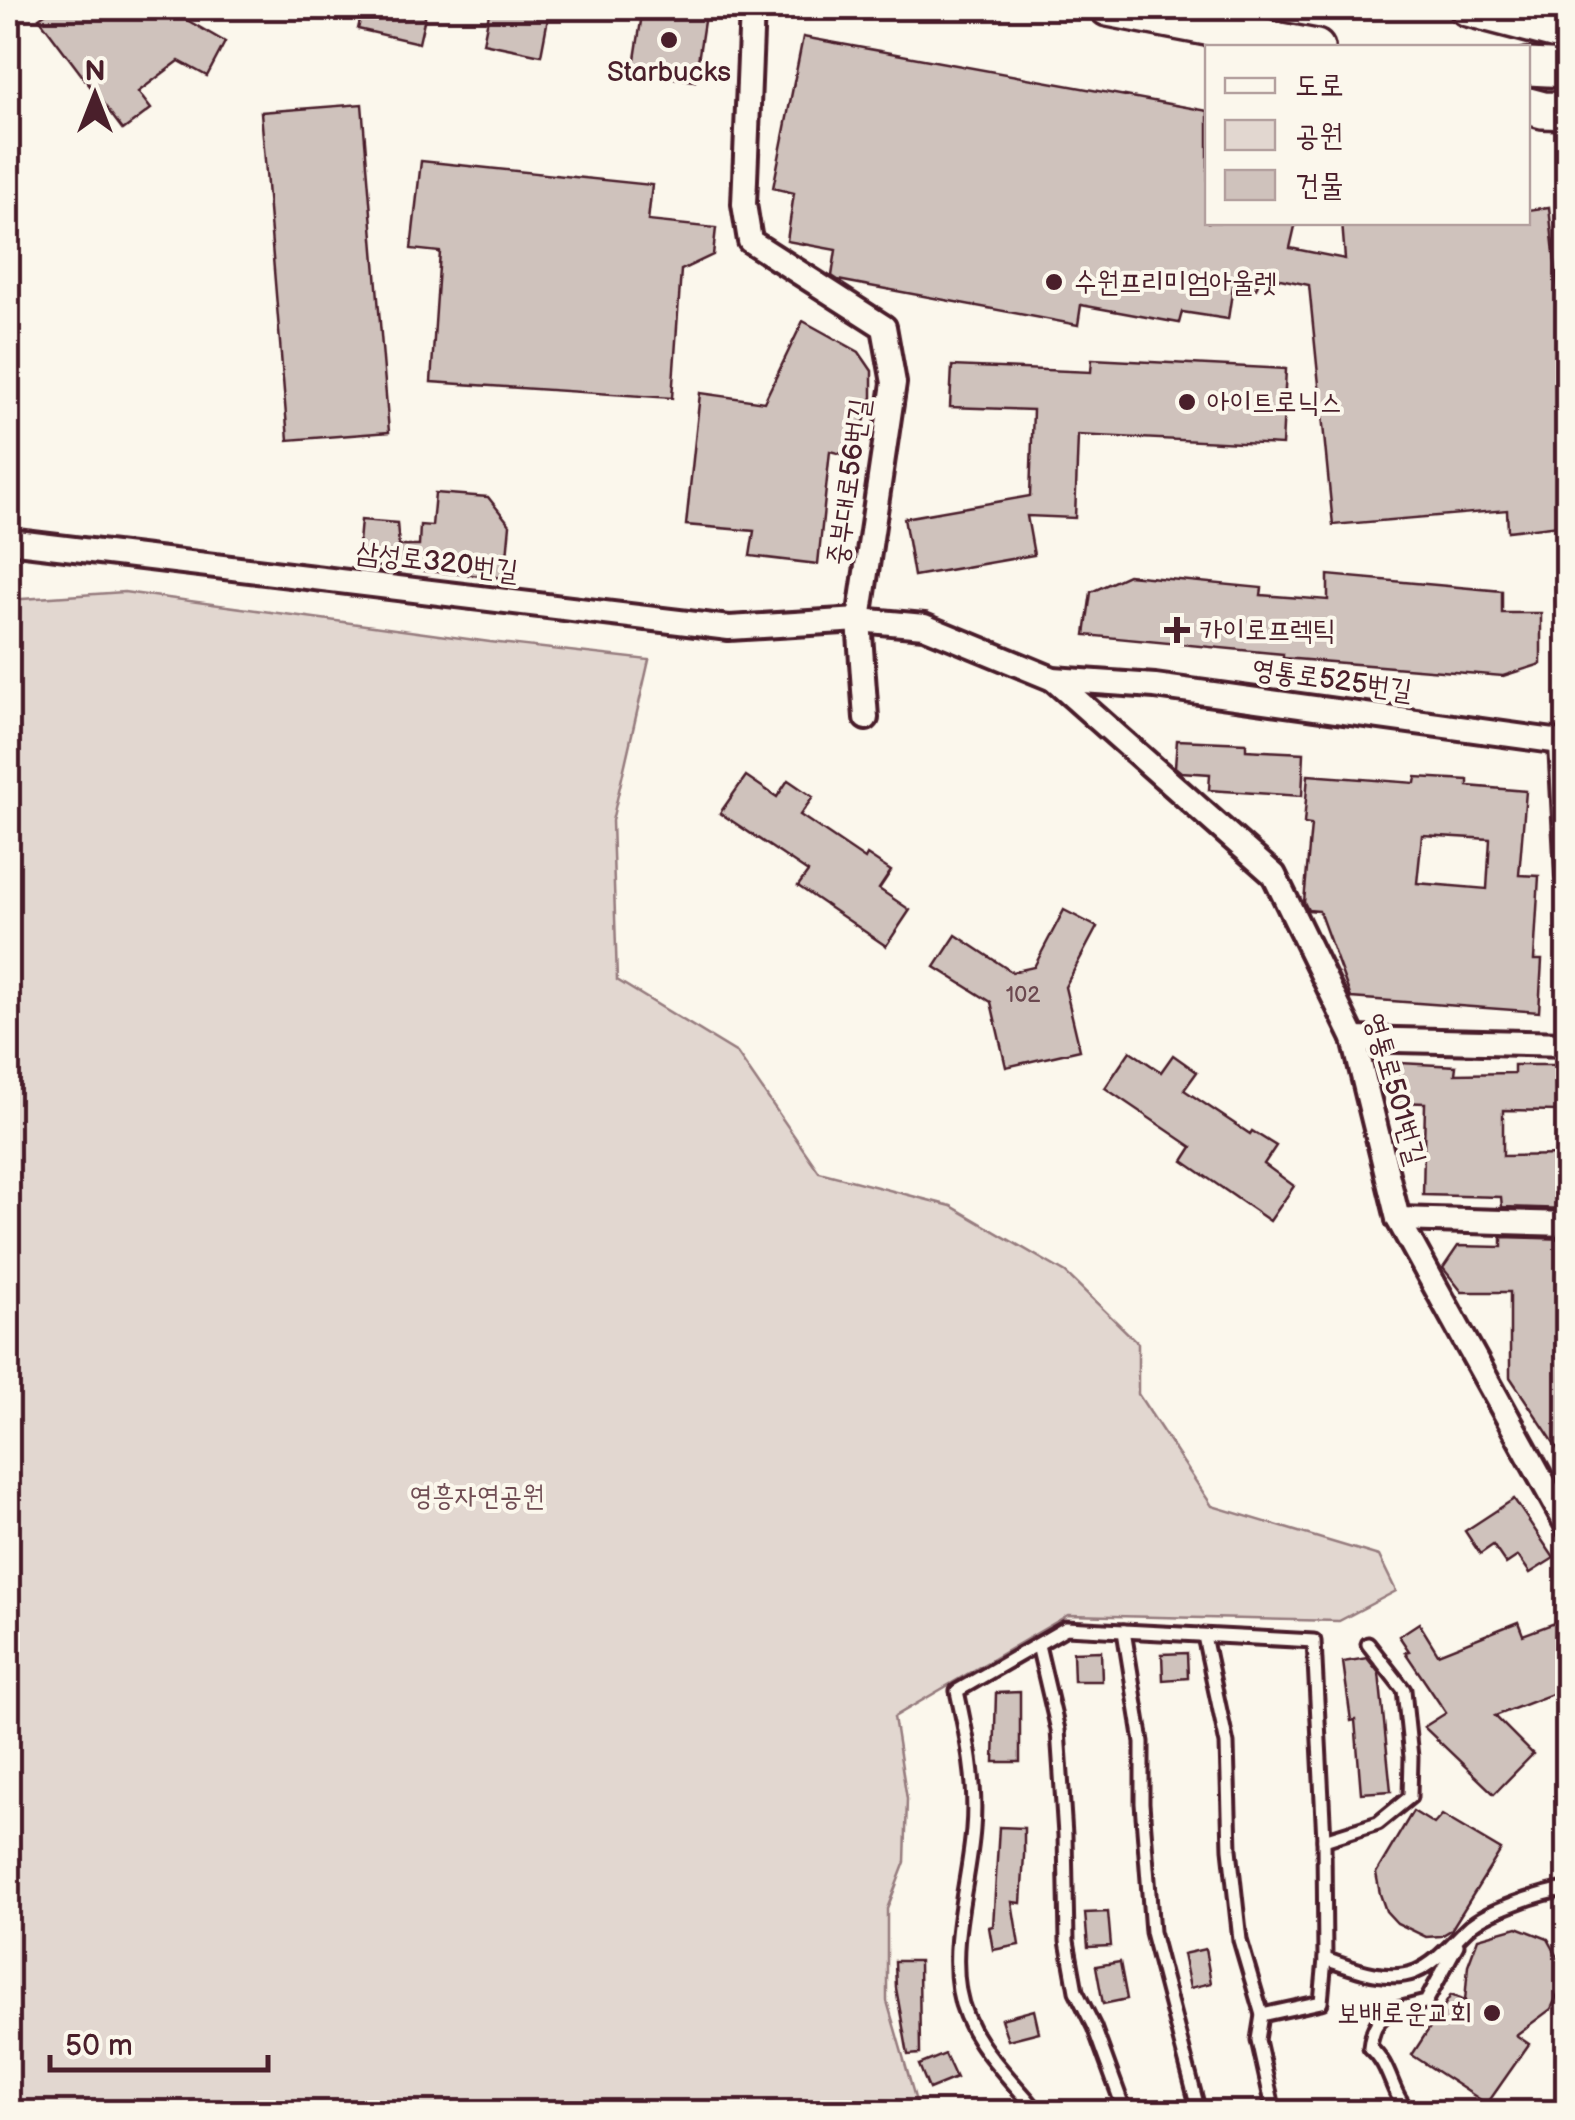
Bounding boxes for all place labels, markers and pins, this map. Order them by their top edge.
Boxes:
marker: Starbucks [658,29,680,51]
place label: Starbucks [607,56,731,89]
place label: 수원프리미엄아울렛 [1074,266,1277,299]
marker: 수원프리미엄아울렛 [1043,271,1065,293]
place label: 아이트로닉스 [1207,386,1342,419]
marker: 아이트로닉스 [1176,391,1198,413]
place label: 카이로프렉틱 [1200,614,1335,647]
marker: 카이로프렉틱 [1164,617,1190,643]
place label: 보배로운교회 [1337,1997,1472,2030]
marker: 보배로운교회 [1481,2002,1503,2024]

